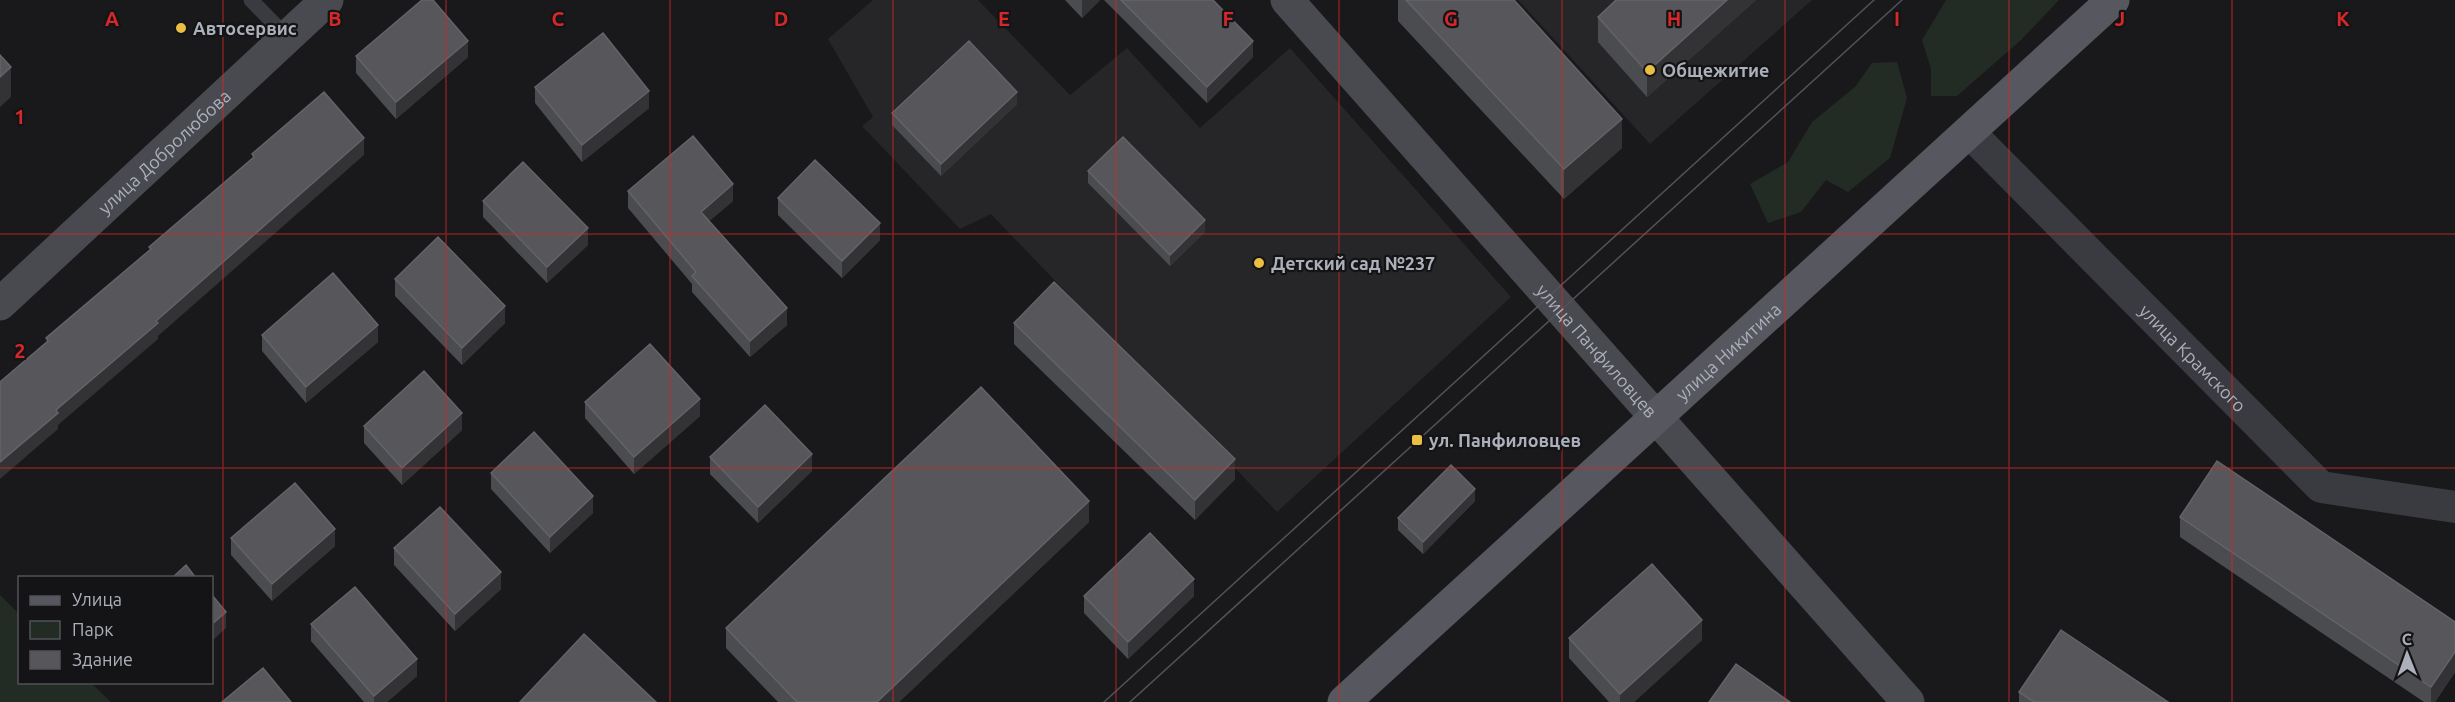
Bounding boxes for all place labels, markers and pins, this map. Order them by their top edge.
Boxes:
place label: Автосервис [193,18,297,38]
marker: Автосервис [174,21,188,35]
place label: Общежитие [1662,60,1769,80]
marker: Общежитие [1643,63,1657,77]
place label: Детский сад №237 [1271,253,1435,273]
marker: Детский сад №237 [1252,256,1266,270]
place label: ул. Панфиловцев [1429,430,1581,450]
marker: ул. Панфиловцев [1410,433,1424,447]

